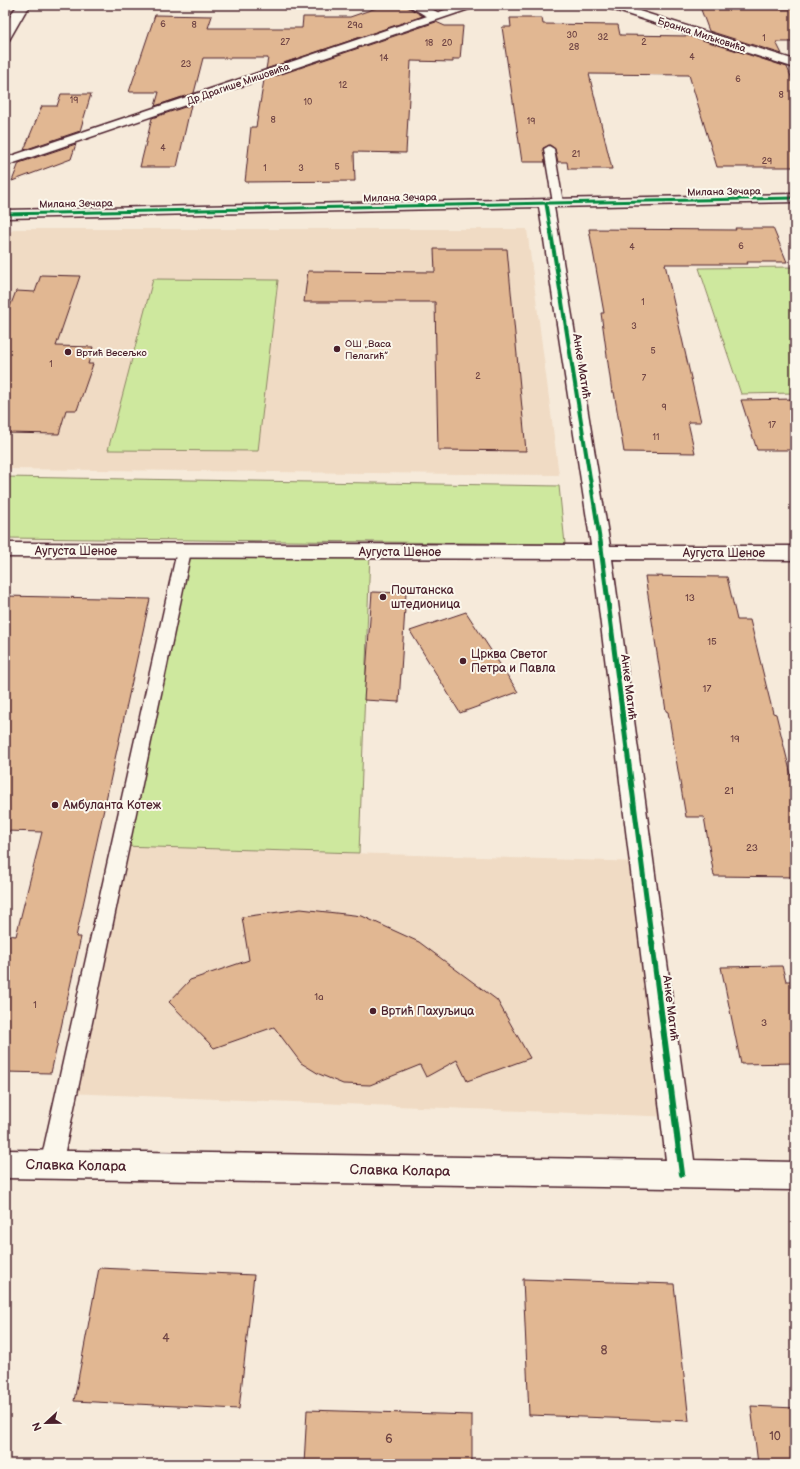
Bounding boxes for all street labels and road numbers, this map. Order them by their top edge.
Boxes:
street label: Бранка Миљковића [656,15,747,55]
street label: Др Драгише Мишовића [185,61,291,107]
street label: Милана Зечара [687,185,761,199]
street label: Милана Зечара [363,191,437,205]
street label: Милана Зечара [39,197,113,211]
street label: Анке Матић [569,331,594,400]
street label: Аугуста Шеное [34,544,118,559]
street label: Аугуста Шеное [358,545,442,560]
street label: Аугуста Шеное [682,546,766,561]
street label: Анке Матић [617,653,640,721]
street label: Анке Матић [659,974,682,1042]
street label: Славка Колара [25,1156,127,1175]
street label: Славка Колара [349,1161,451,1180]

